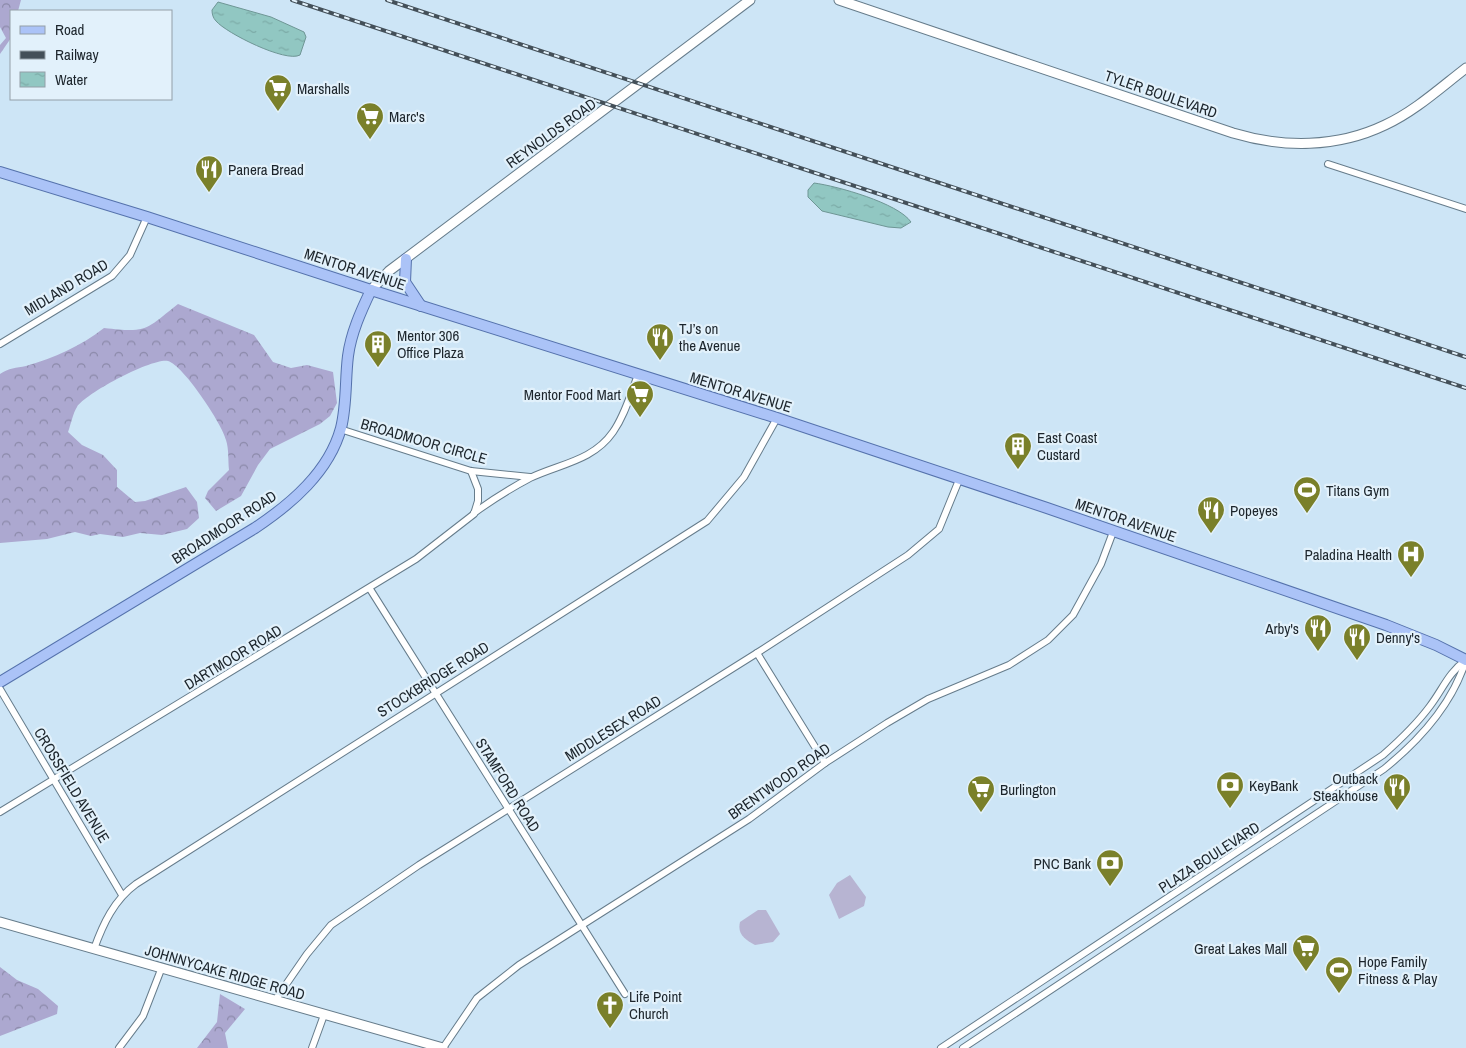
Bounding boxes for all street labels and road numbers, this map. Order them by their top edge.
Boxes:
street label: TYLER BOULEVARD [1102,65,1220,123]
street label: REYNOLDS ROAD [502,93,600,173]
street label: MENTOR AVENUE [302,243,408,295]
street label: MIDLAND ROAD [20,254,112,320]
street label: MENTOR AVENUE [687,367,795,417]
street label: BROADMOOR CIRCLE [358,413,490,469]
street label: BROADMOOR ROAD [168,485,281,569]
street label: MENTOR AVENUE [1073,493,1179,547]
street label: DARTMOOR ROAD [180,619,286,694]
street label: STOCKBRIDGE ROAD [373,636,493,722]
street label: MIDDLESEX ROAD [561,690,665,766]
street label: CROSSFIELD AVENUE [29,723,115,847]
street label: STAMFORD ROAD [471,734,545,836]
street label: BRENTWOOD ROAD [724,738,834,824]
street label: PLAZA BOULEVARD [1154,816,1264,898]
street label: JOHNNYCAKE RIDGE ROAD [143,939,307,1005]

